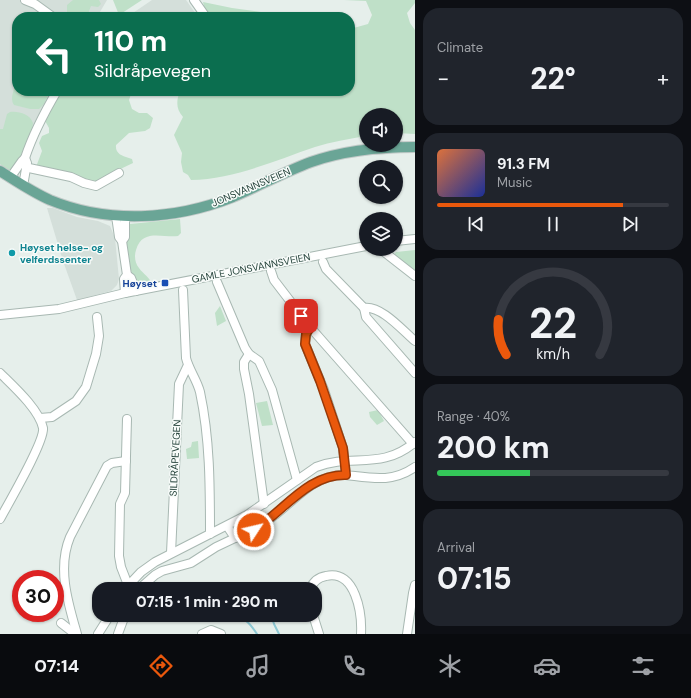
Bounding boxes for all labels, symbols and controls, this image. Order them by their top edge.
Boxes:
text: 110 m [94,23,167,60]
icon: left [28,28,80,80]
text: Climate [437,39,483,56]
text: Sildråpevegen [94,59,211,83]
text: 22° [530,59,576,98]
text: − [437,64,449,93]
text: + [657,64,669,93]
map controls [359,108,403,256]
button: sound [359,108,403,152]
text: 91.3 FM [497,154,550,174]
button: search [359,160,403,204]
street label: JONSVANNSVEIEN [210,165,292,209]
text: Music [497,174,532,191]
button: layers [359,212,403,256]
icon: previous [465,213,487,235]
icon: pause [542,213,564,235]
icon: next [619,213,641,235]
place label: Høyset helse- og velferdssenter [20,241,103,266]
marker: Høyset helse- og velferdssenter [7,248,17,258]
street label: GAMLE JONSVANNSVEIEN [191,250,311,286]
place label: Høyset [123,277,157,290]
marker: Høyset [160,278,170,288]
text: 22 [529,297,577,351]
pin [284,299,318,333]
icon: arrive [290,305,312,327]
text: km/h [536,345,570,363]
text: Range · 40% [437,408,510,425]
street label: SILDRÅPEVEGEN [166,419,184,497]
text: 200 km [437,428,550,467]
position arrow [233,509,275,551]
text: Arrival [437,539,475,556]
text: 07:15 [437,559,512,598]
speed limit sign: 30 [12,570,64,622]
text: 07:15 · 1 min · 290 m [136,592,278,612]
icon: directions [147,652,175,680]
icon: music [244,652,272,680]
icon: phone [340,652,368,680]
icon: climate [436,652,464,680]
icon: car [533,652,561,680]
icon: filters [629,652,657,680]
text: 07:14 [34,654,79,678]

